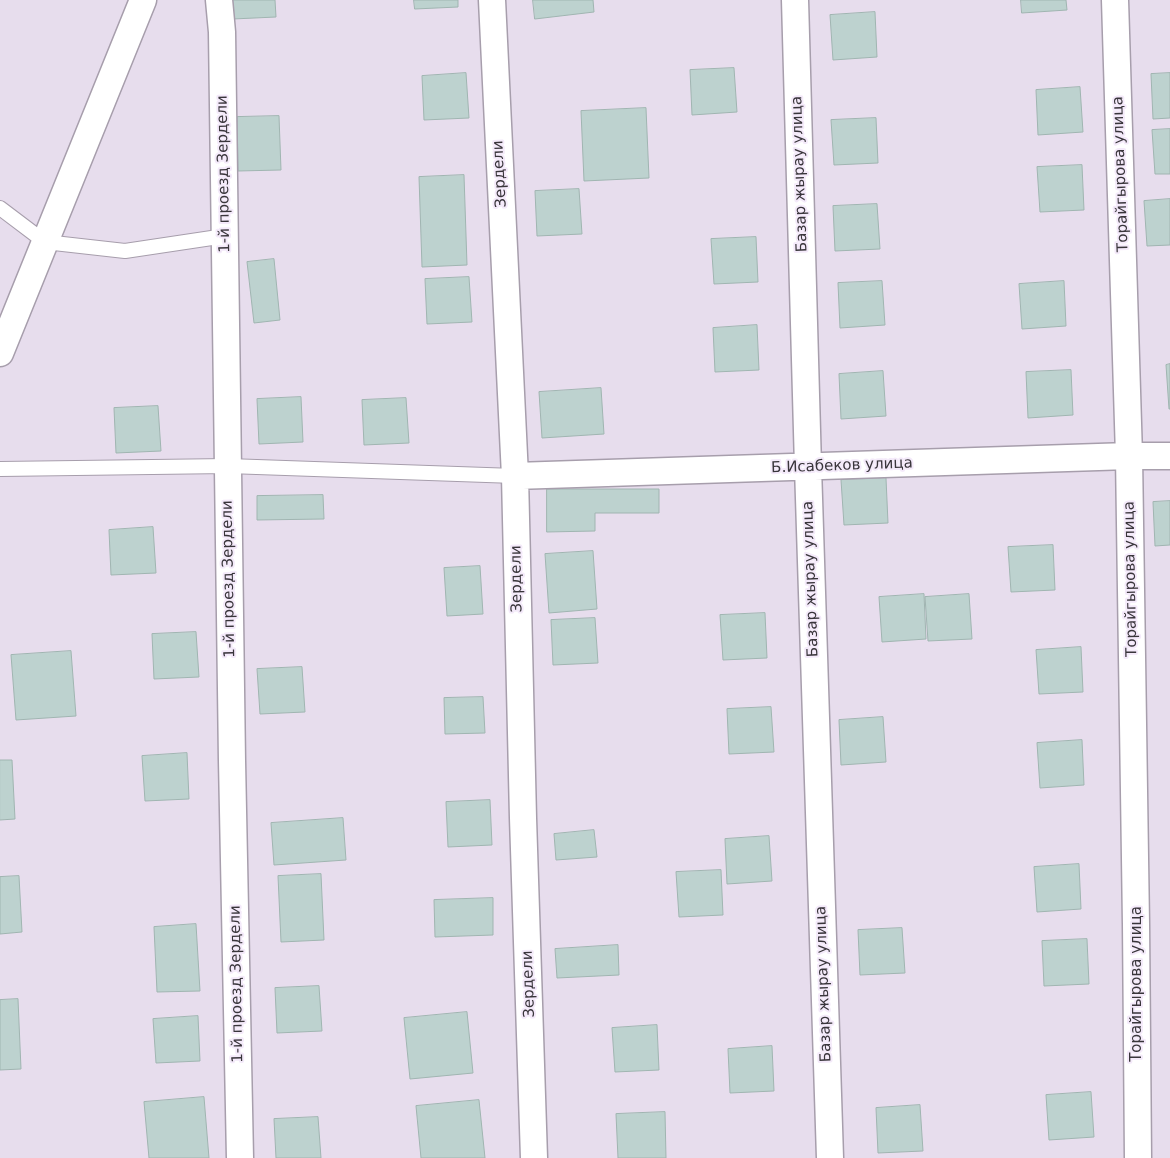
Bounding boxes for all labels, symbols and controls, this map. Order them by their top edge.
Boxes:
street label: 1-й проезд Зердели [214,95,234,253]
street label: Базар жырау улица [788,96,812,252]
street label: Торайгырова улица [1109,96,1133,252]
street label: Зердели [489,140,511,208]
street label: Б.Исабеков улица [771,455,913,477]
street label: 1-й проезд Зердели [219,500,239,658]
street label: Базар жырау улица [799,501,823,657]
street label: Торайгырова улица [1121,501,1141,657]
street label: Зердели [507,545,527,613]
street label: 1-й проезд Зердели [227,905,247,1063]
street label: Базар жырау улица [812,906,836,1062]
street label: Торайгырова улица [1128,906,1146,1062]
street label: Зердели [519,950,539,1018]

